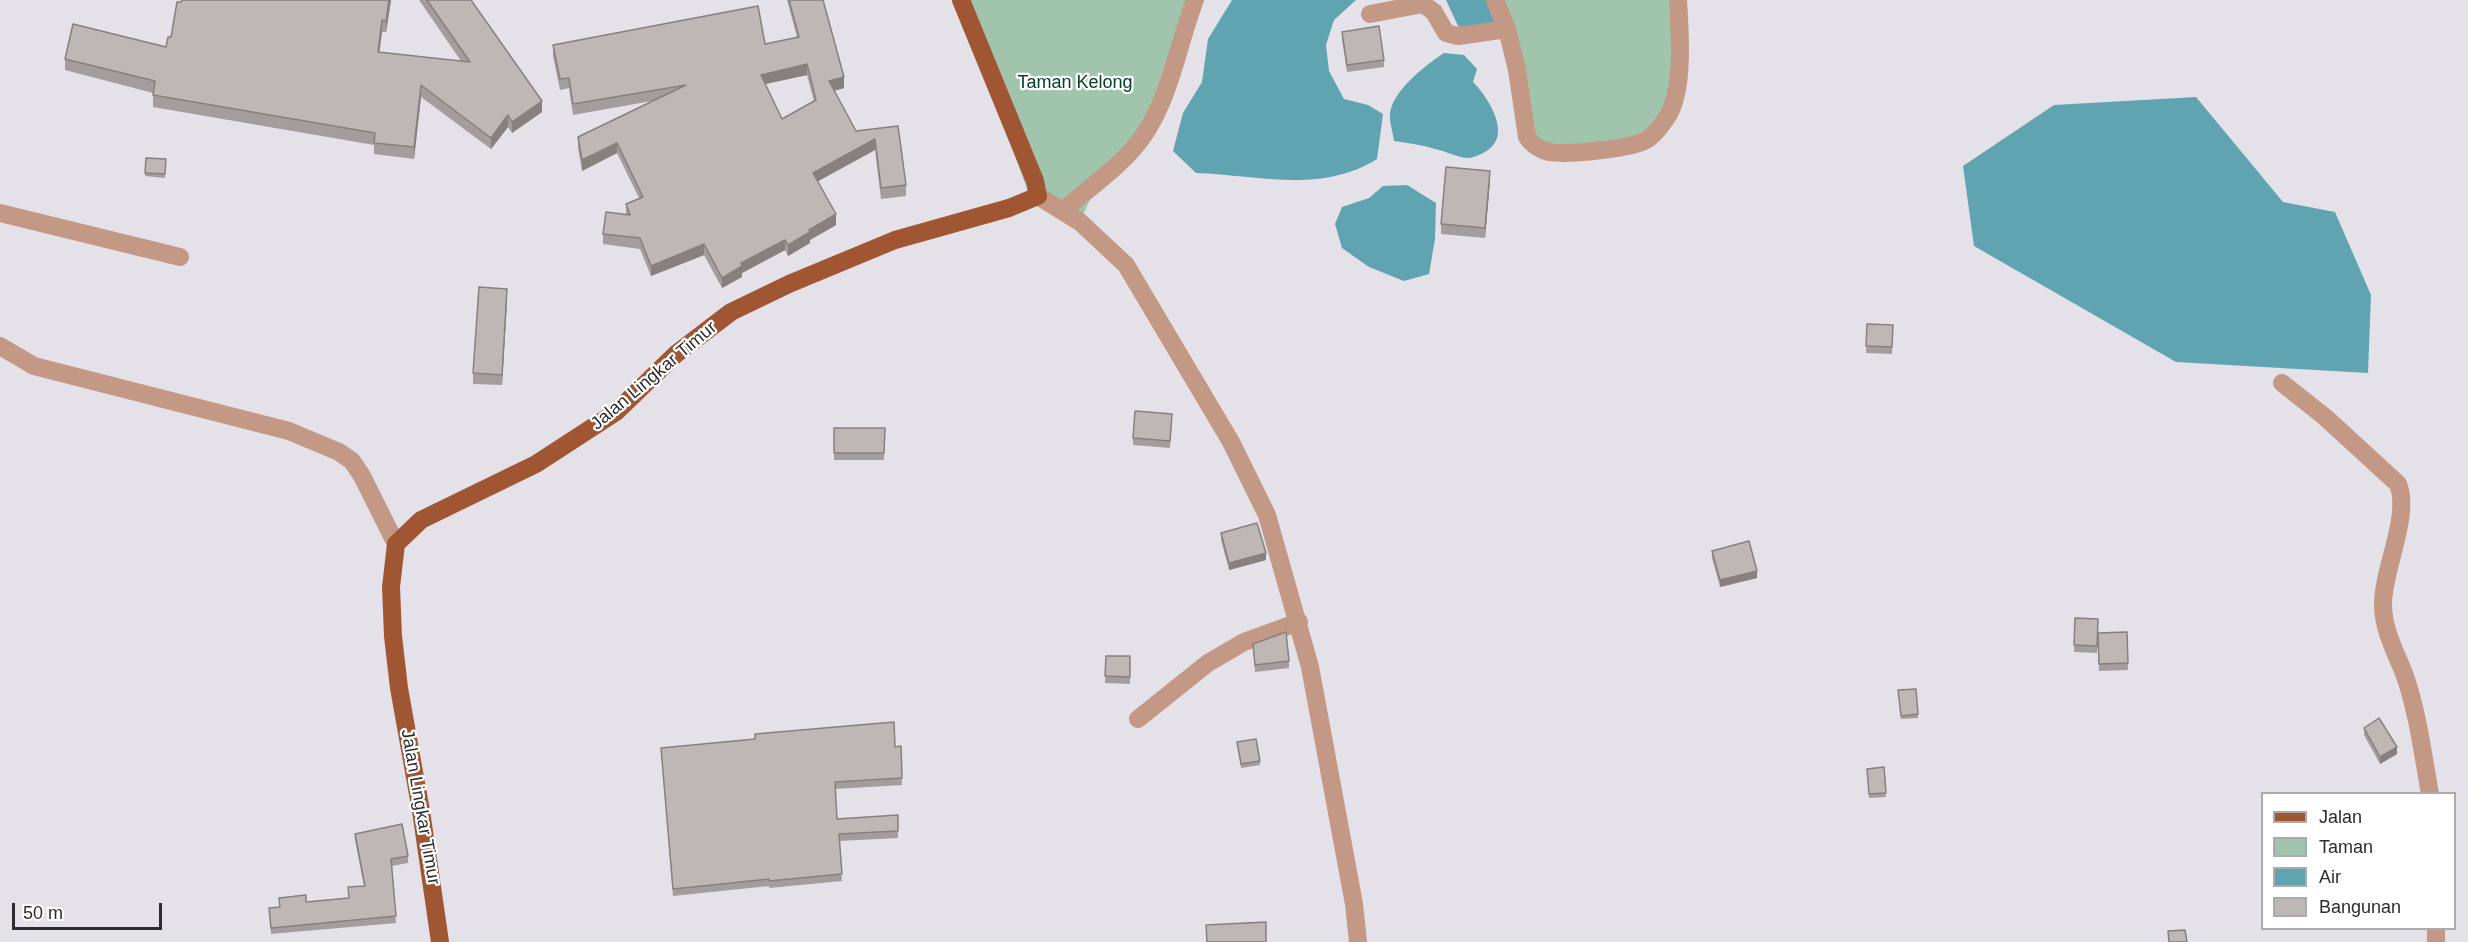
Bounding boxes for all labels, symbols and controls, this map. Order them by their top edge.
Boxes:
park label: Taman Kelong [1017,72,1133,94]
street label: Jalan Lingkar Timur [587,317,721,435]
street label: Jalan Lingkar Timur [396,728,444,886]
legend [2261,792,2456,930]
text: Jalan [2319,807,2362,827]
text: Taman [2319,837,2373,857]
text: Air [2319,867,2341,887]
scale bar [15,891,165,929]
text: Bangunan [2319,897,2401,917]
text: 50 m [23,903,63,923]

